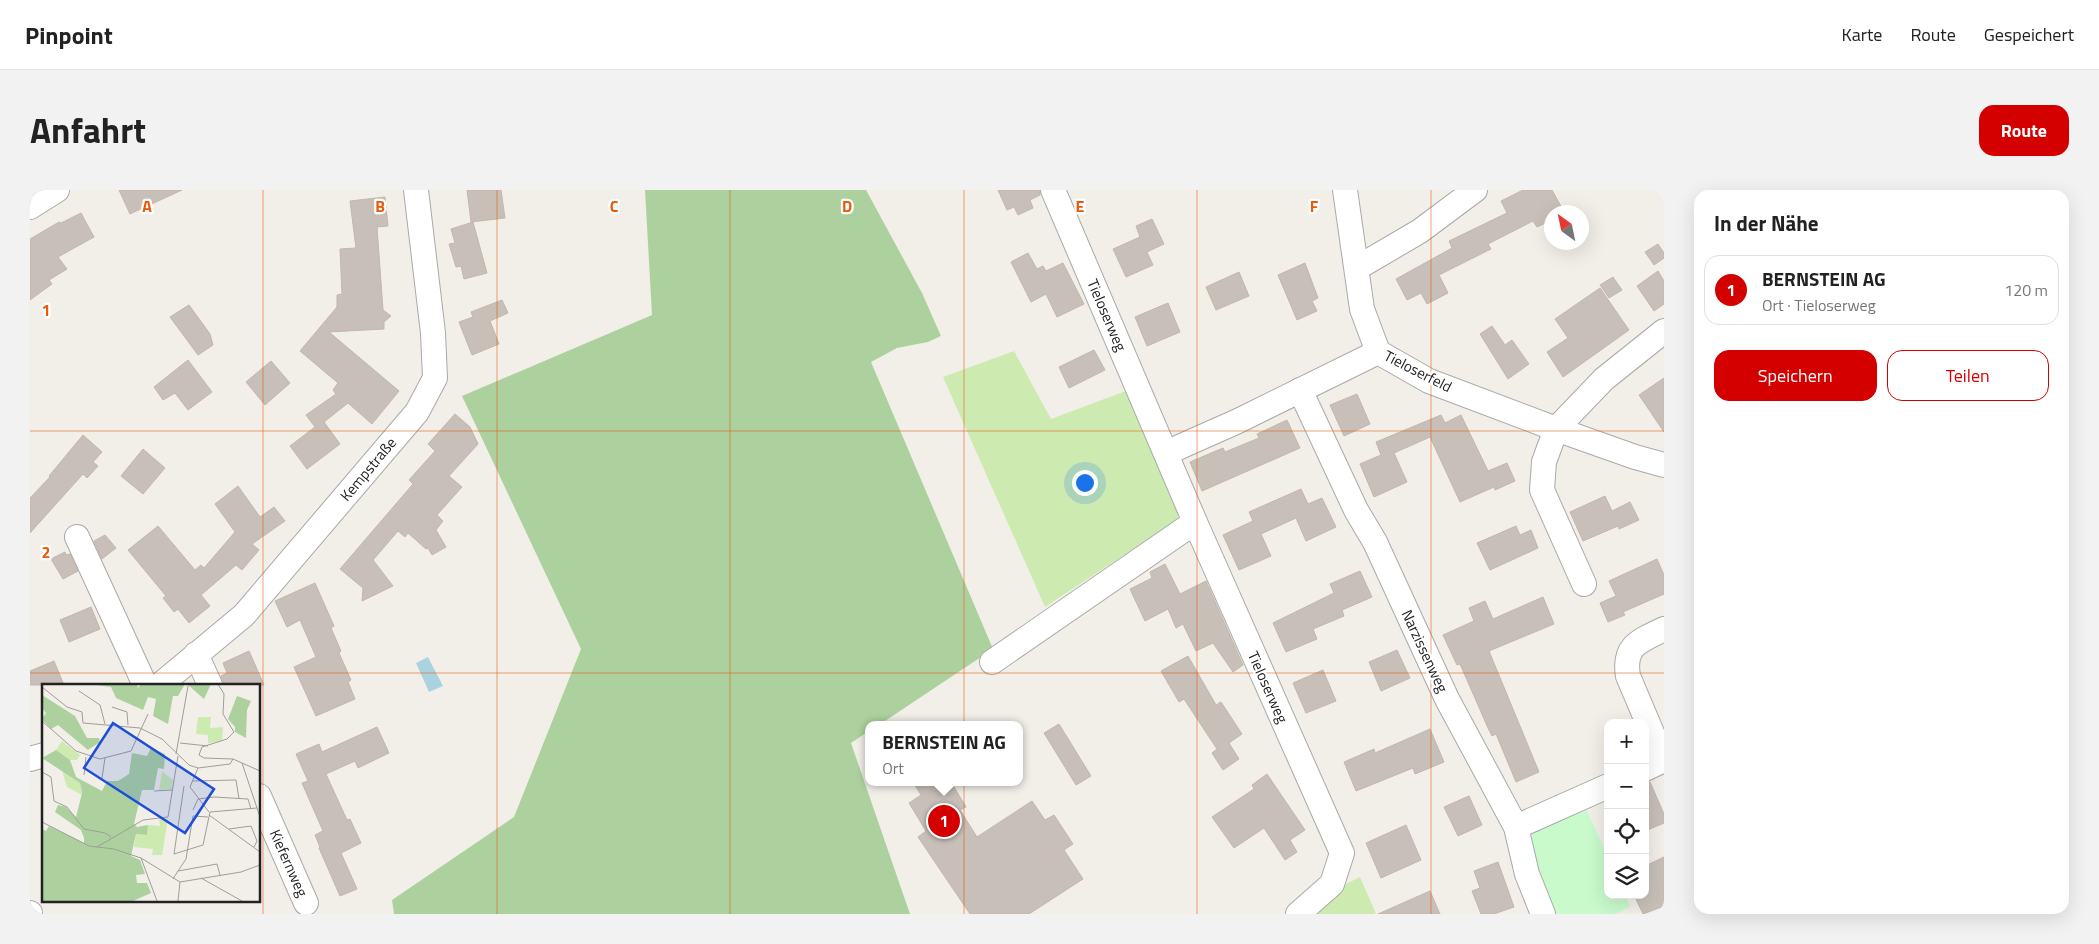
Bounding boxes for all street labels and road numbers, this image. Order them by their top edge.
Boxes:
street label: Tieloserweg [1081,275,1133,355]
street label: Tieloserfeld [1380,344,1456,398]
street label: Kempstraße [334,432,402,506]
street label: Narzissenweg [1396,606,1454,696]
street label: Tieloserweg [1242,647,1294,727]
street label: Kiefernweg [264,826,314,901]

